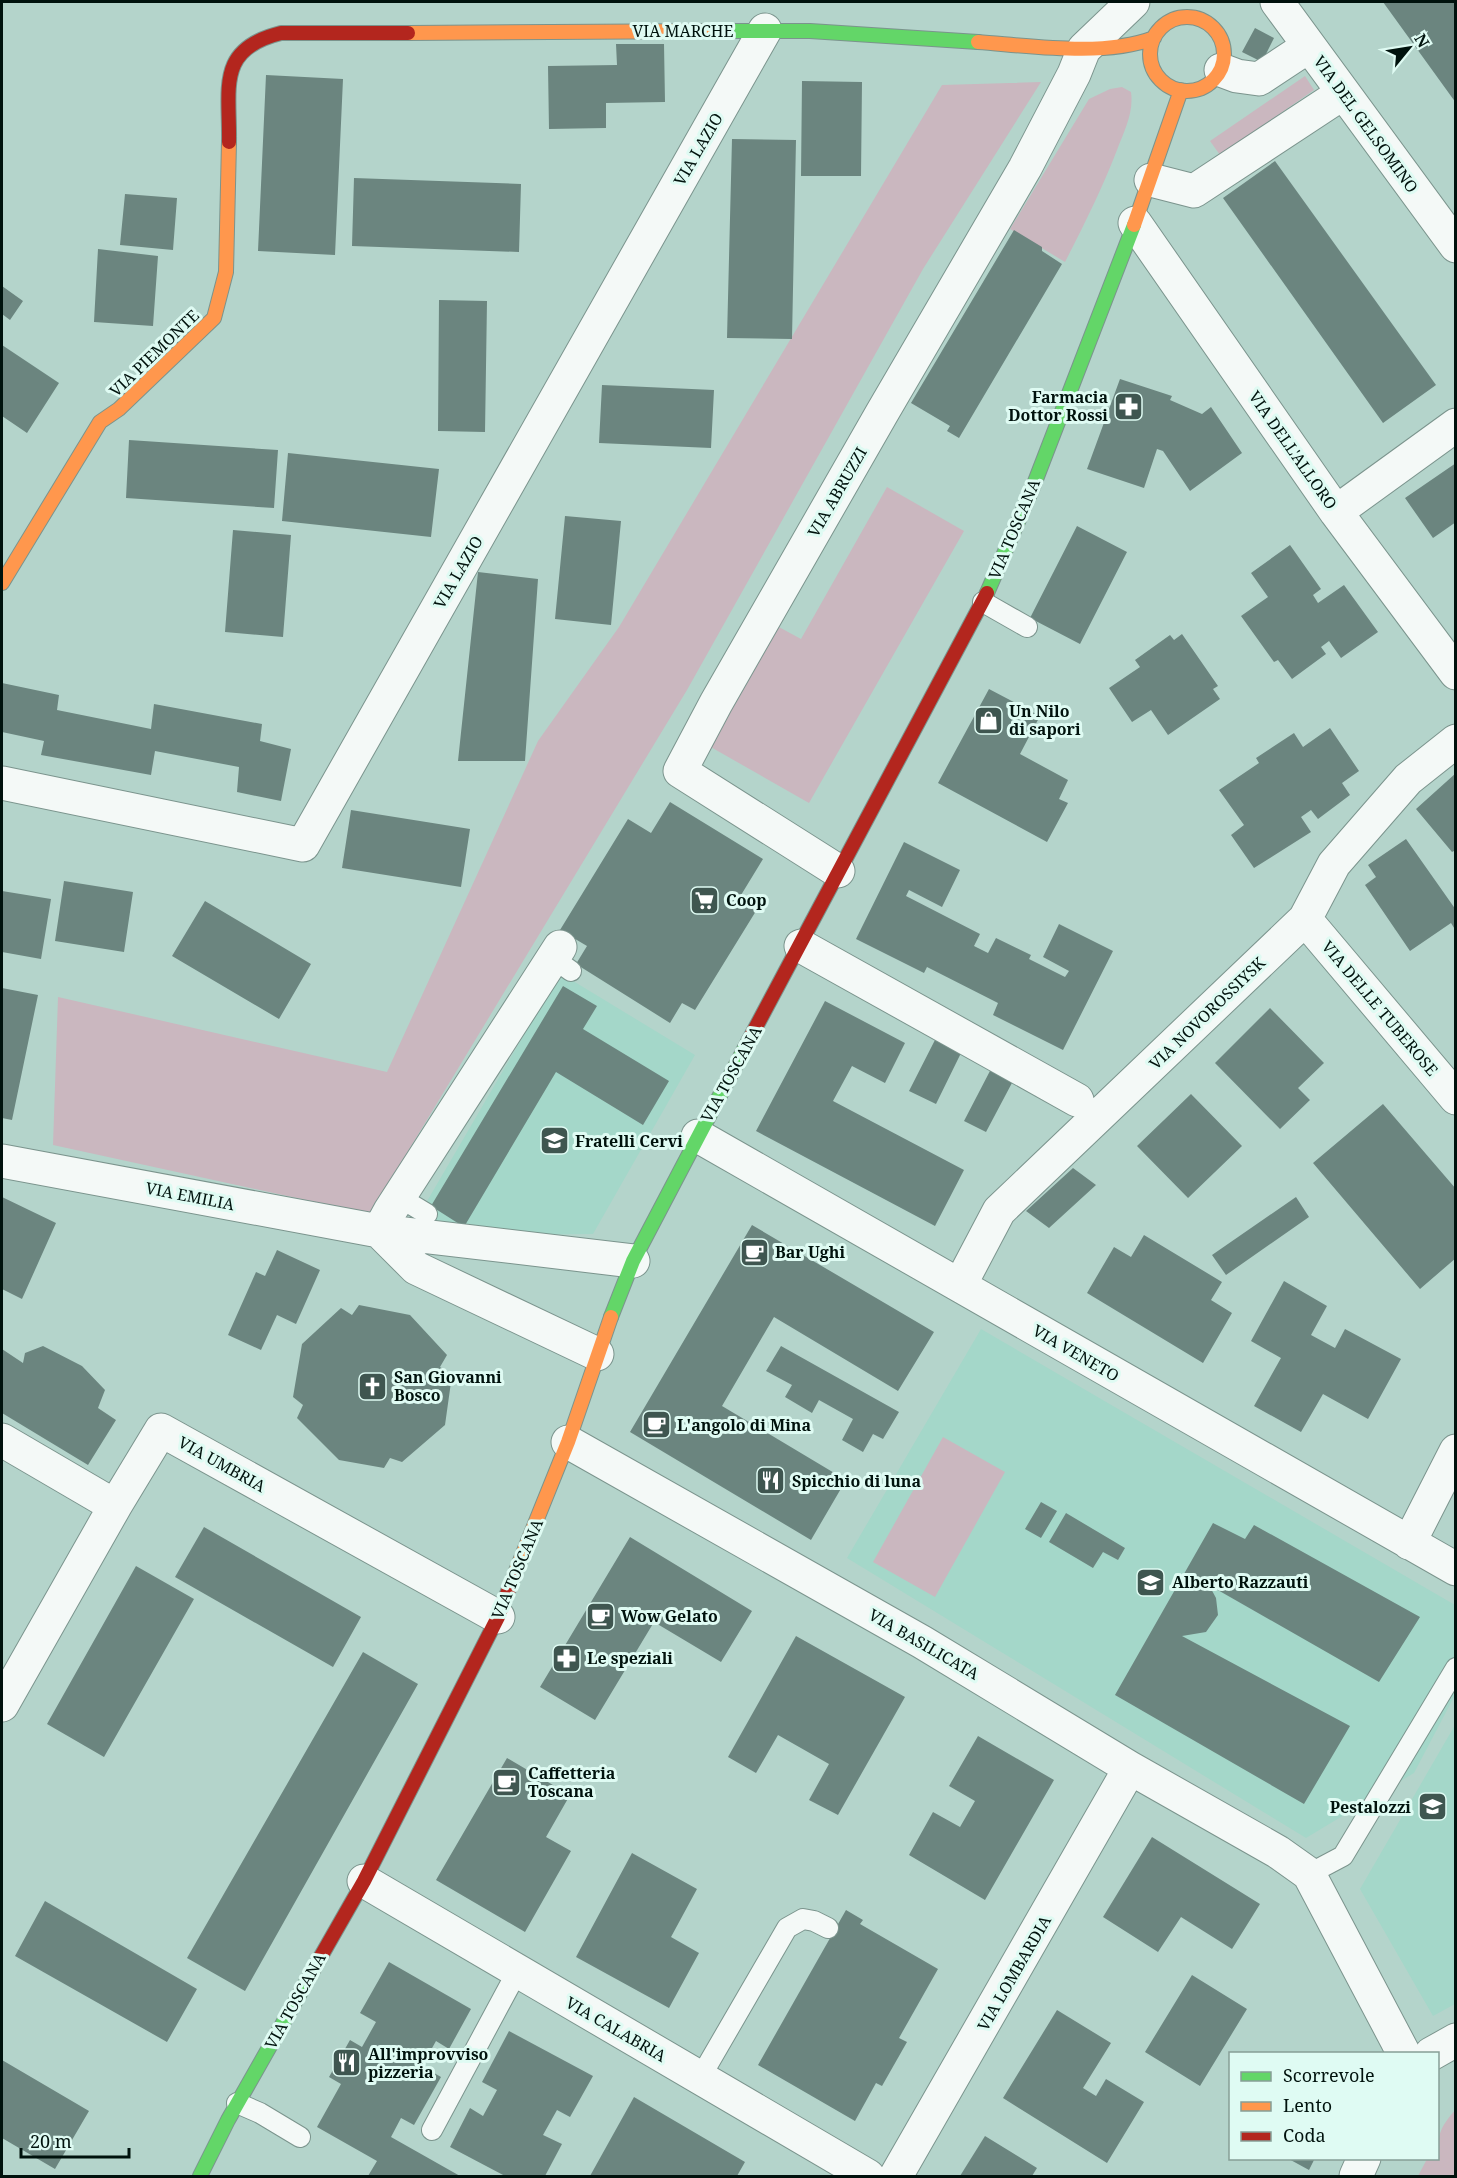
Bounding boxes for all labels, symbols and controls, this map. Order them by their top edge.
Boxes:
north arrow [1379,18,1439,78]
street label: VIA MARCHE [632,20,734,42]
text: N [1409,30,1435,52]
street label: VIA DEL GELSOMINO [1309,51,1423,197]
street label: VIA LAZIO [668,109,728,189]
street label: VIA PIEMONTE [104,305,204,401]
place label: Farmacia Dottor Rossi [1008,386,1108,426]
street label: VIA DELL'ALLORO [1244,386,1342,514]
pharmacy icon: Farmacia Dottor Rossi [1113,390,1145,422]
street label: VIA ABRUZZI [802,443,872,541]
street label: VIA TOSCANA [983,475,1045,582]
street label: VIA LAZIO [428,532,488,612]
place label: Un Nilo di sapori [1009,700,1081,740]
shop icon: Un Nilo di sapori [972,704,1004,736]
supermarket icon: Coop [689,884,721,916]
place label: Coop [726,889,767,911]
street label: VIA DELLE TUBEROSE [1317,936,1443,1080]
street label: VIA NOVOROSSIYSK [1144,951,1270,1074]
street label: VIA TOSCANA [695,1021,767,1126]
school or university icon: Fratelli Cervi [538,1125,570,1157]
place label: Fratelli Cervi [575,1130,683,1152]
street label: VIA EMILIA [144,1177,237,1216]
cafe icon: Bar Ughi [738,1236,770,1268]
place label: Bar Ughi [775,1241,845,1263]
street label: VIA VENETO [1029,1319,1123,1387]
place label: San Giovanni Bosco [394,1366,502,1406]
church icon: San Giovanni Bosco [357,1370,389,1402]
cafe icon: L'angolo di Mina [640,1409,672,1441]
place label: L'angolo di Mina [677,1414,812,1436]
street label: VIA UMBRIA [174,1431,270,1497]
restaurant icon: Spicchio di luna [755,1465,787,1497]
place label: Spicchio di luna [792,1470,922,1492]
street label: VIA TOSCANA [486,1515,548,1622]
school or university icon: Alberto Razzauti [1135,1566,1167,1598]
place label: Alberto Razzauti [1172,1571,1309,1593]
cafe icon: Wow Gelato [584,1600,616,1632]
street label: VIA BASILICATA [865,1603,984,1685]
place label: Wow Gelato [621,1605,718,1627]
pharmacy icon: Le speziali [550,1642,582,1674]
place label: Le speziali [587,1647,673,1669]
place label: Caffetteria Toscana [528,1762,616,1802]
cafe icon: Caffetteria Toscana [491,1766,523,1798]
school or university icon: Pestalozzi [1416,1791,1448,1823]
place label: Pestalozzi [1330,1796,1411,1818]
street label: VIA LOMBARDIA [972,1911,1056,2035]
street label: VIA TOSCANA [259,1948,331,2053]
street label: VIA CALABRIA [562,1991,671,2067]
place label: All'improvviso pizzeria [368,2043,489,2083]
restaurant icon: All'improvviso pizzeria [331,2047,363,2079]
legend [1229,2052,1439,2160]
text: Scorrevole [1283,2063,1375,2087]
text: Lento [1283,2093,1332,2117]
scale bar [21,2121,129,2159]
text: Coda [1283,2123,1326,2147]
text: 20 m [30,2129,72,2153]

